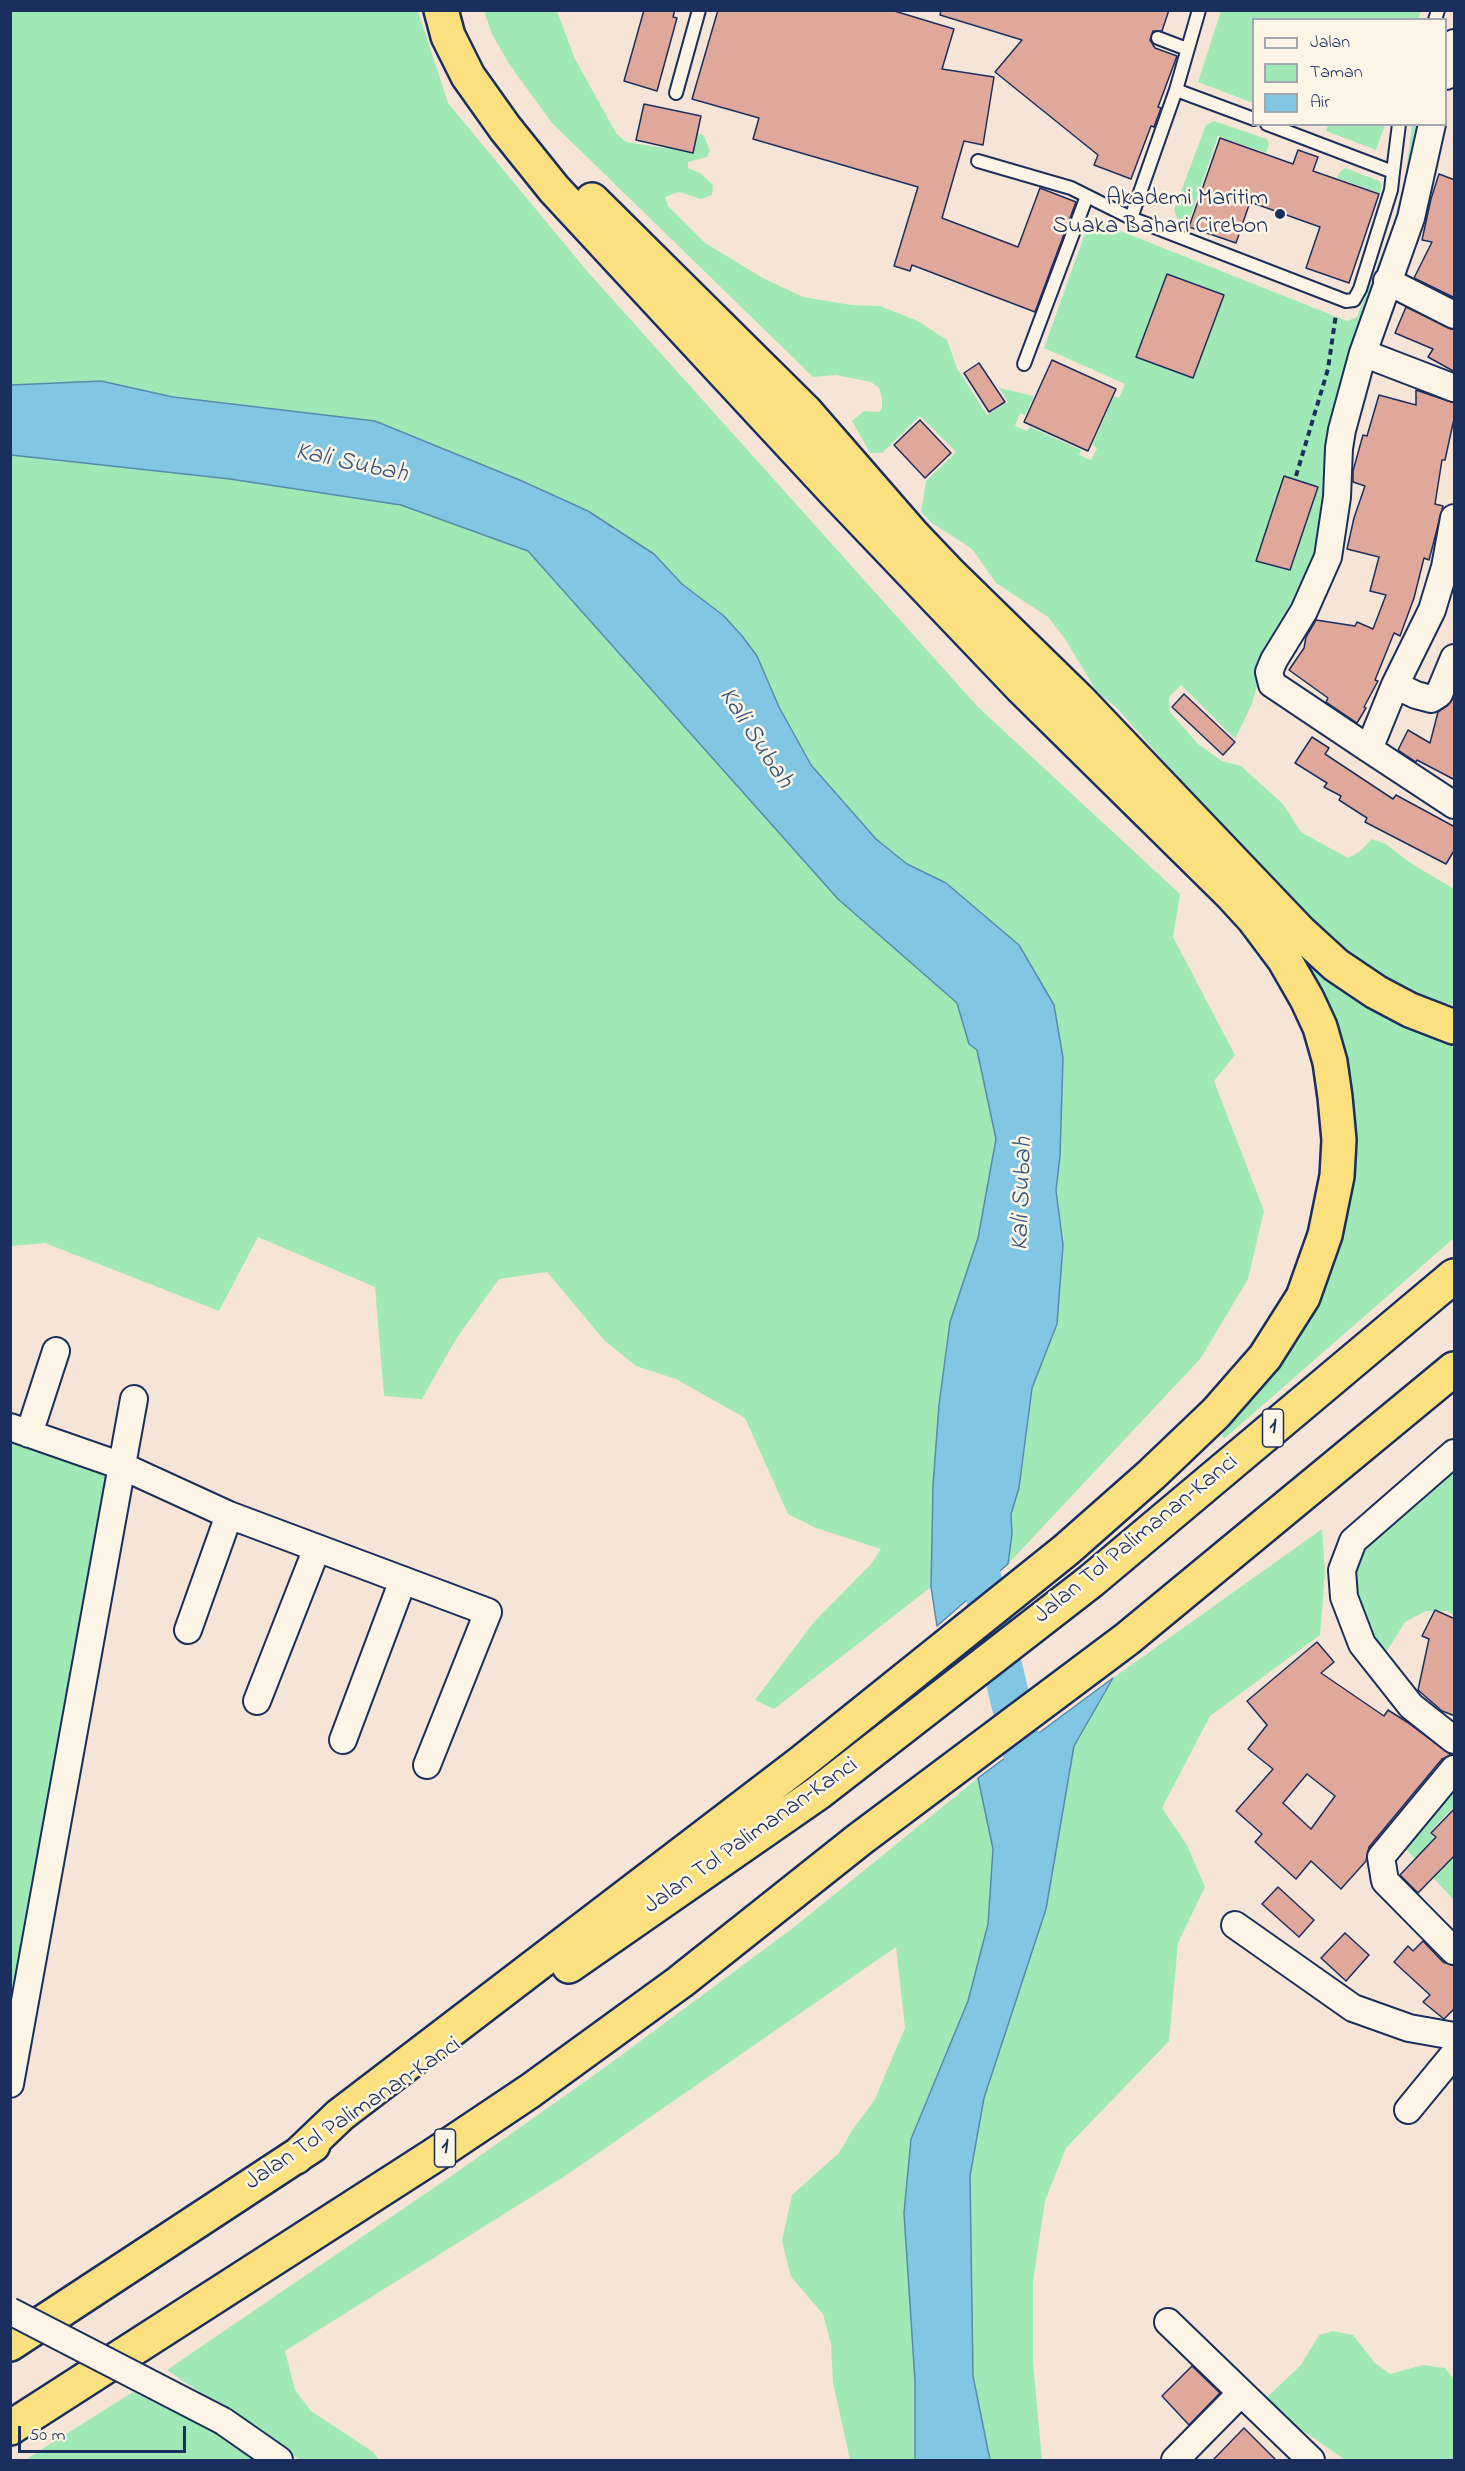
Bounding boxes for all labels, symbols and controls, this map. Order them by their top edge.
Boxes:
legend [1252,18,1447,126]
text: Jalan [1310,30,1350,56]
text: Taman [1310,60,1363,86]
text: Air [1310,90,1330,116]
place label: Akademi Maritim Suaka Bahari Cirebon [1053,186,1268,242]
marker: Akademi Maritim Suaka Bahari Cirebon [1273,207,1287,221]
water label: Kali Subah [292,438,410,492]
water label: Kali Subah [710,683,798,795]
water label: Kali Subah [1006,1137,1042,1251]
road number: 1 [1262,1409,1284,1447]
street label: Jalan Tol Palimanan–Kanci [1029,1449,1245,1631]
street label: Jalan Tol Palimanan–Kanci [640,1752,864,1922]
street label: Jalan Tol Palimanan–Kanci [241,2032,467,2198]
road number: 1 [434,2129,456,2167]
scale bar [21,2414,189,2452]
text: 50 m [29,2423,66,2449]

